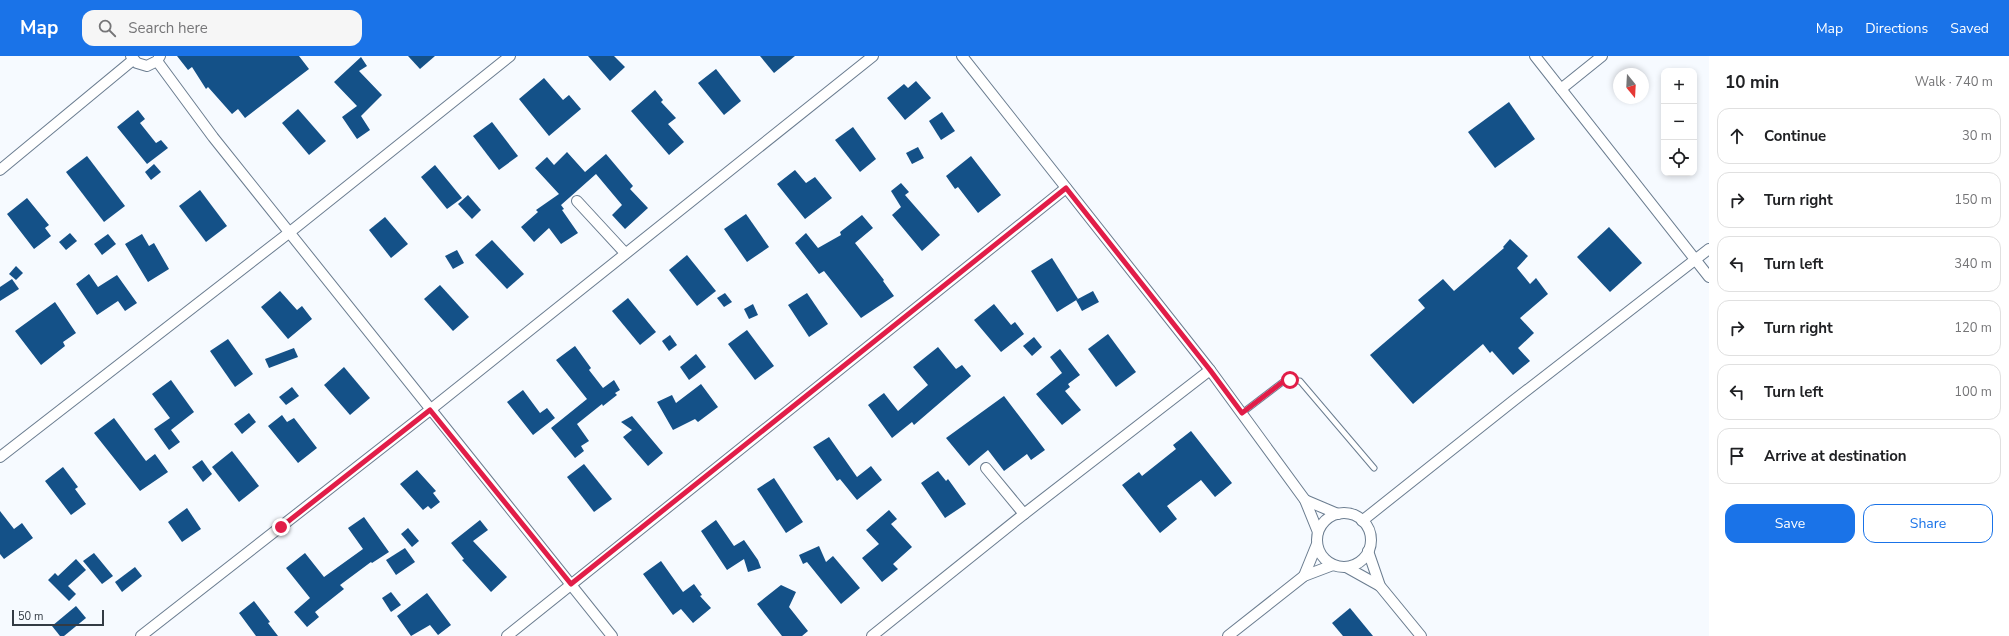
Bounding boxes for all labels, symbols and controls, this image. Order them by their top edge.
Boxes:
search box [82,10,362,46]
text: Map [20,15,58,41]
icon: search [96,17,118,39]
text: Search here [128,18,208,38]
text: Map [1816,19,1843,38]
text: Directions [1865,19,1928,38]
text: Saved [1950,19,1989,38]
north arrow [1613,68,1649,104]
map controls [1661,68,1697,176]
button: + [1661,68,1697,104]
text: 10 min [1725,71,1779,94]
text: Walk · 740 m [1915,73,1993,91]
button: − [1661,104,1697,140]
icon: ahead [1726,125,1748,147]
text: Continue [1764,126,1826,146]
text: 30 m [1962,127,1992,145]
button: locate [1661,140,1697,176]
icon: right [1726,189,1748,211]
text: Turn right [1764,190,1833,210]
text: 150 m [1954,191,1992,209]
icon: left [1726,253,1748,275]
text: Turn left [1764,254,1823,274]
text: 340 m [1954,255,1992,273]
icon: right [1726,317,1748,339]
text: Turn right [1764,318,1833,338]
text: 120 m [1954,319,1992,337]
route start [1281,371,1299,389]
icon: left [1726,381,1748,403]
text: Turn left [1764,382,1823,402]
text: 100 m [1954,383,1992,401]
icon: arrive [1726,445,1748,467]
text: Arrive at destination [1764,446,1907,466]
button: Save [1725,504,1855,543]
button: Share [1863,504,1993,543]
route end [272,518,290,536]
scale bar [12,608,104,627]
text: 50 m [18,609,43,624]

